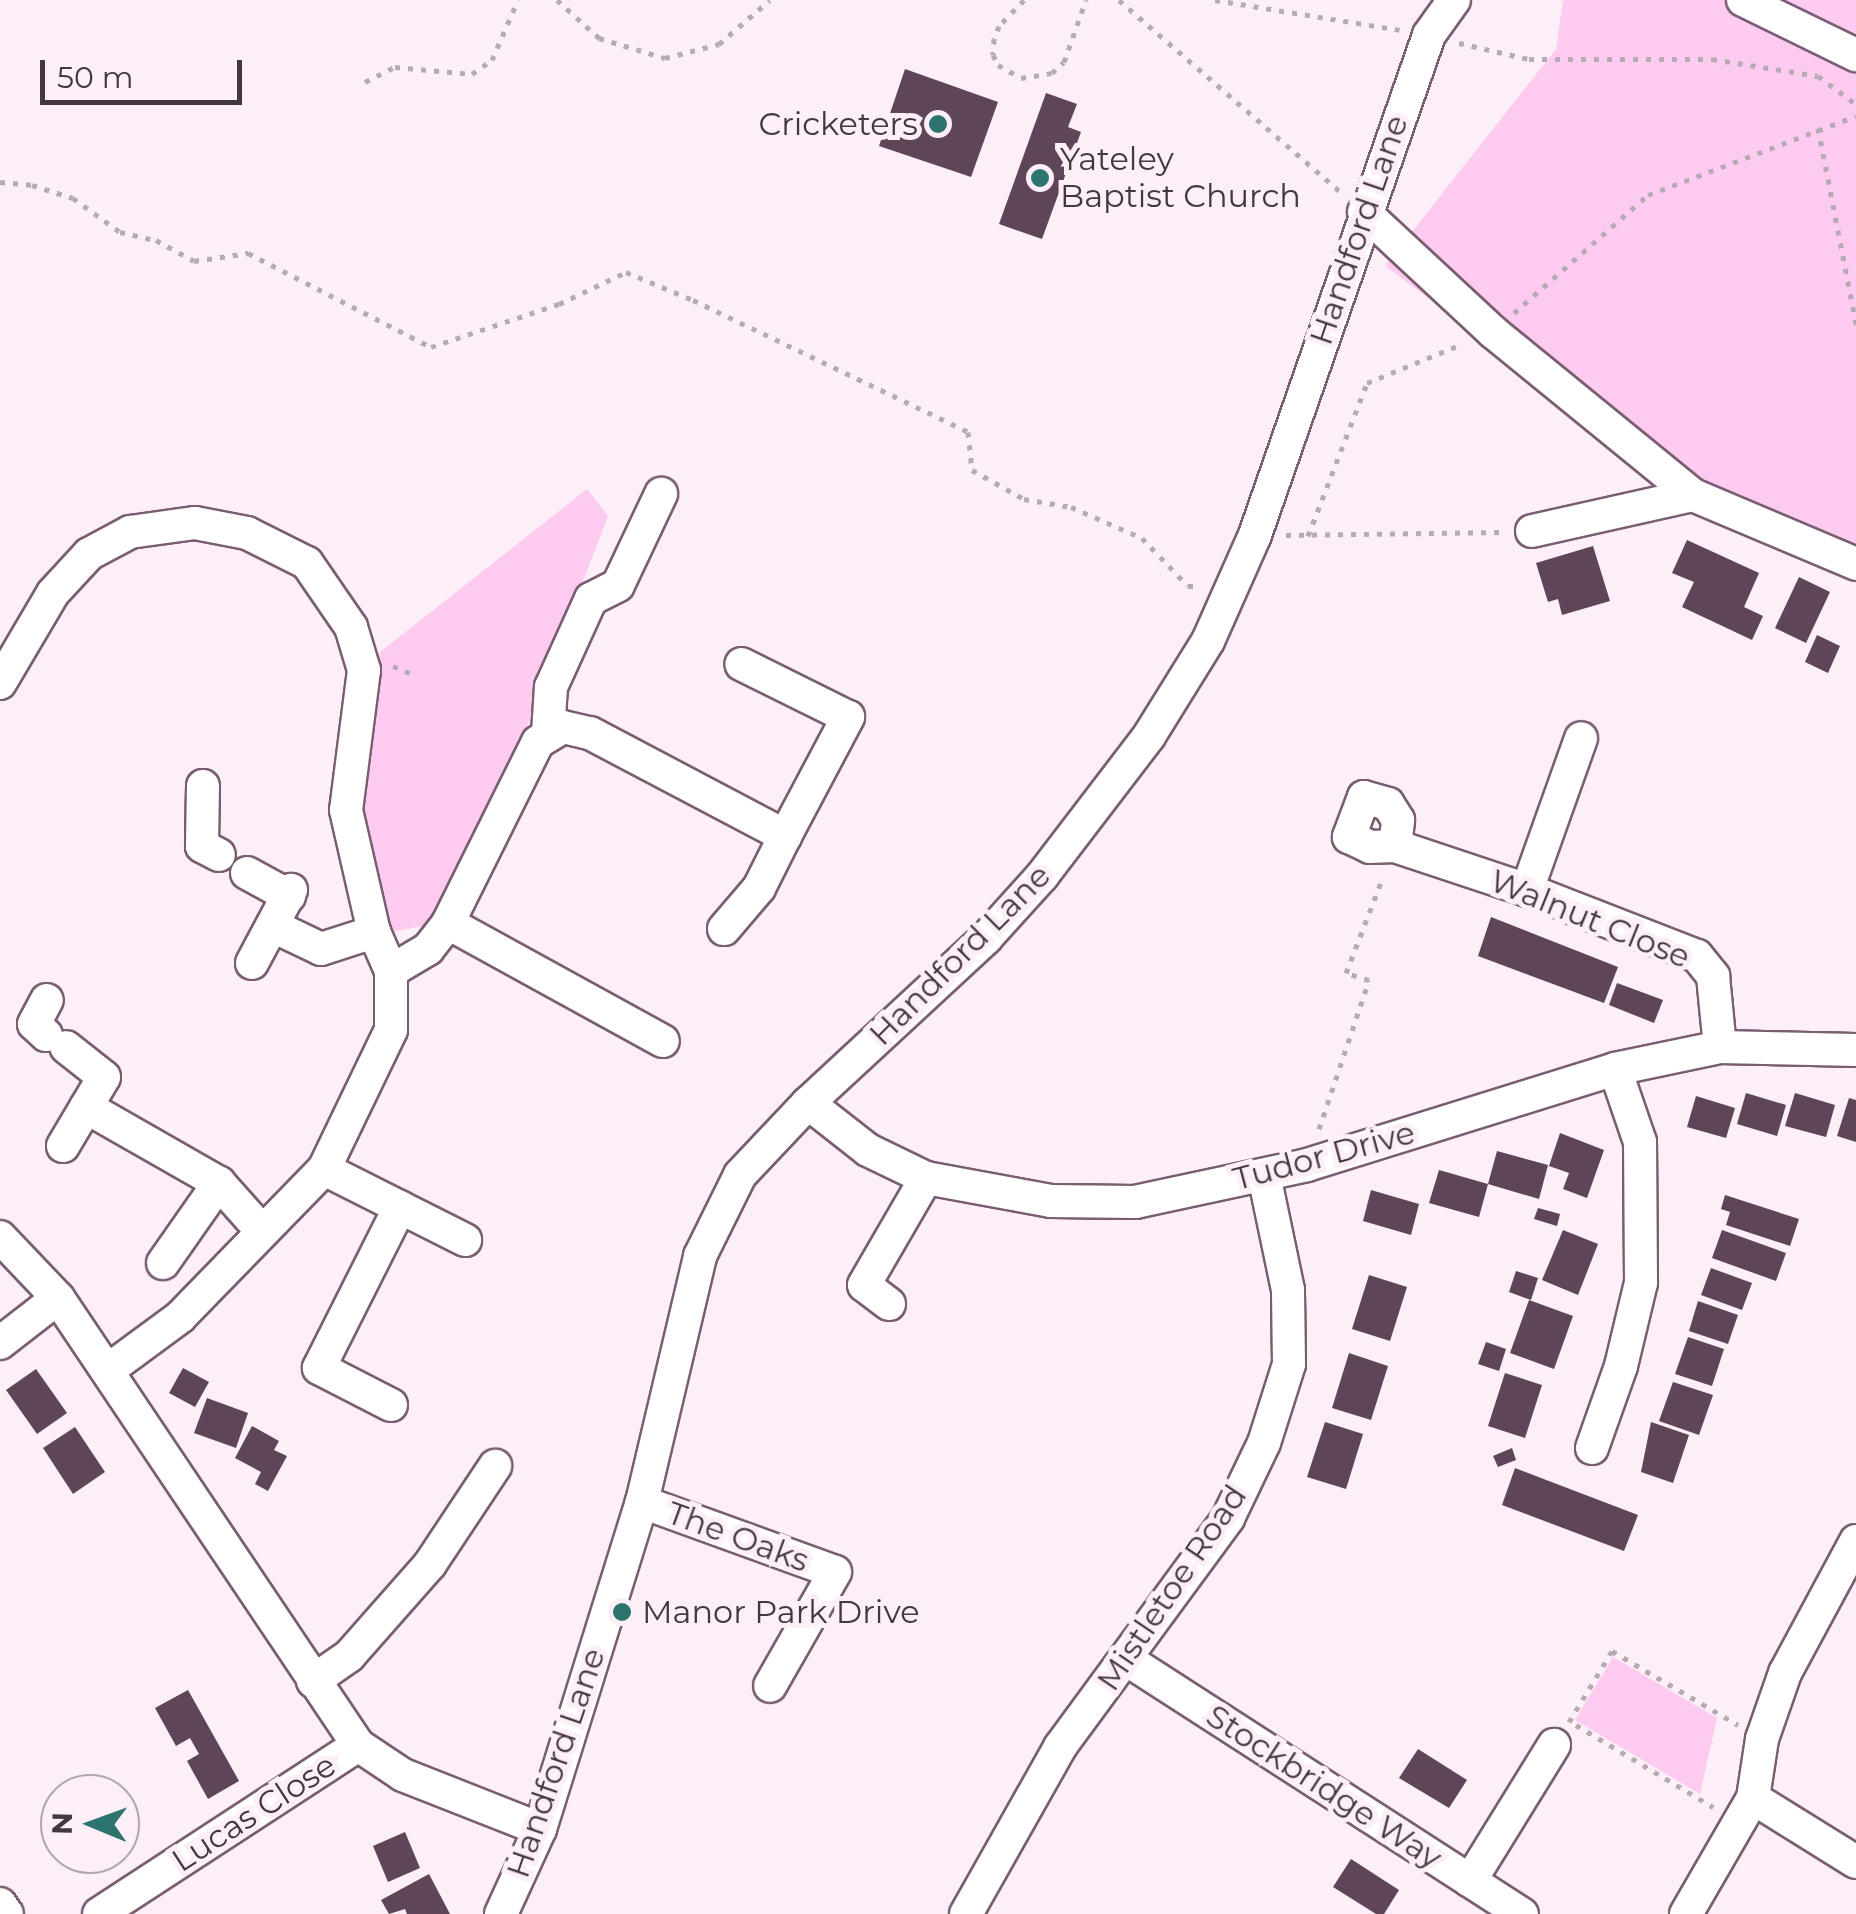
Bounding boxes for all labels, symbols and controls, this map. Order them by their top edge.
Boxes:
scale bar [45,40,248,102]
text: 50 m [57,59,134,96]
place label: Cricketers [758,105,918,143]
street label: Handford Lane [1302,110,1416,350]
marker: Cricketers [927,113,949,135]
place label: Yateley Baptist Church [1060,141,1301,216]
marker: Yateley Baptist Church [1029,167,1051,189]
street label: Handford Lane [862,857,1058,1053]
street label: Walnut Close [1484,861,1696,977]
street label: Tudor Drive [1229,1113,1419,1199]
street label: Mistletoe Road [1089,1478,1255,1698]
street label: The Oaks [662,1494,814,1580]
place label: Manor Park Drive [642,1593,920,1631]
marker: Manor Park Drive [611,1601,633,1623]
street label: Handford Lane [499,1643,613,1883]
street label: Stockbridge Way [1199,1697,1449,1877]
street label: Lucas Close [165,1746,343,1880]
north arrow [40,1774,140,1874]
text: N [45,1812,79,1835]

